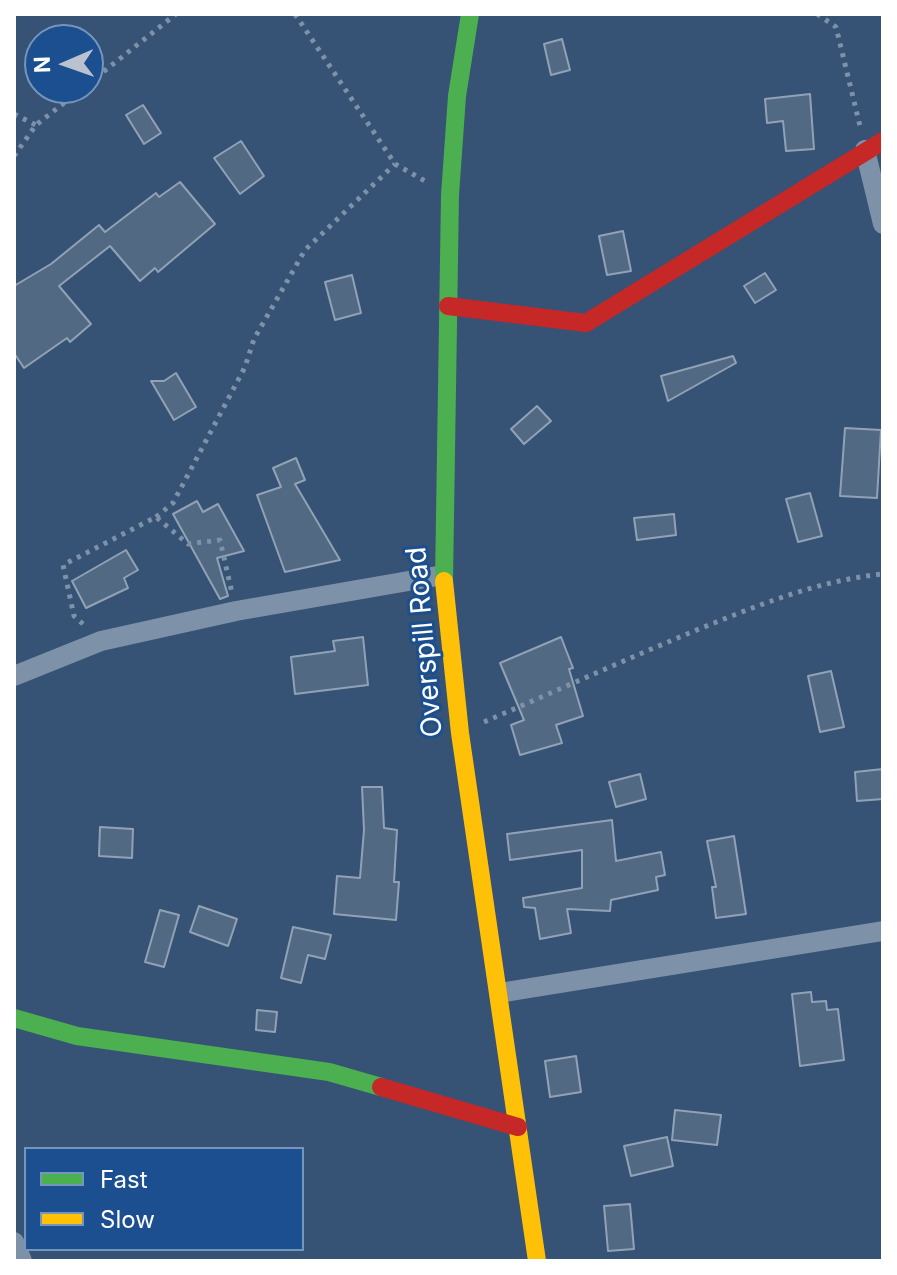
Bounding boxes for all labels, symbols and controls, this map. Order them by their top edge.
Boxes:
north arrow [24,24,104,104]
text: N [29,56,55,74]
street label: Overspill Road [400,545,450,739]
legend [24,1147,304,1251]
text: Fast [100,1165,148,1194]
text: Slow [100,1205,155,1234]

